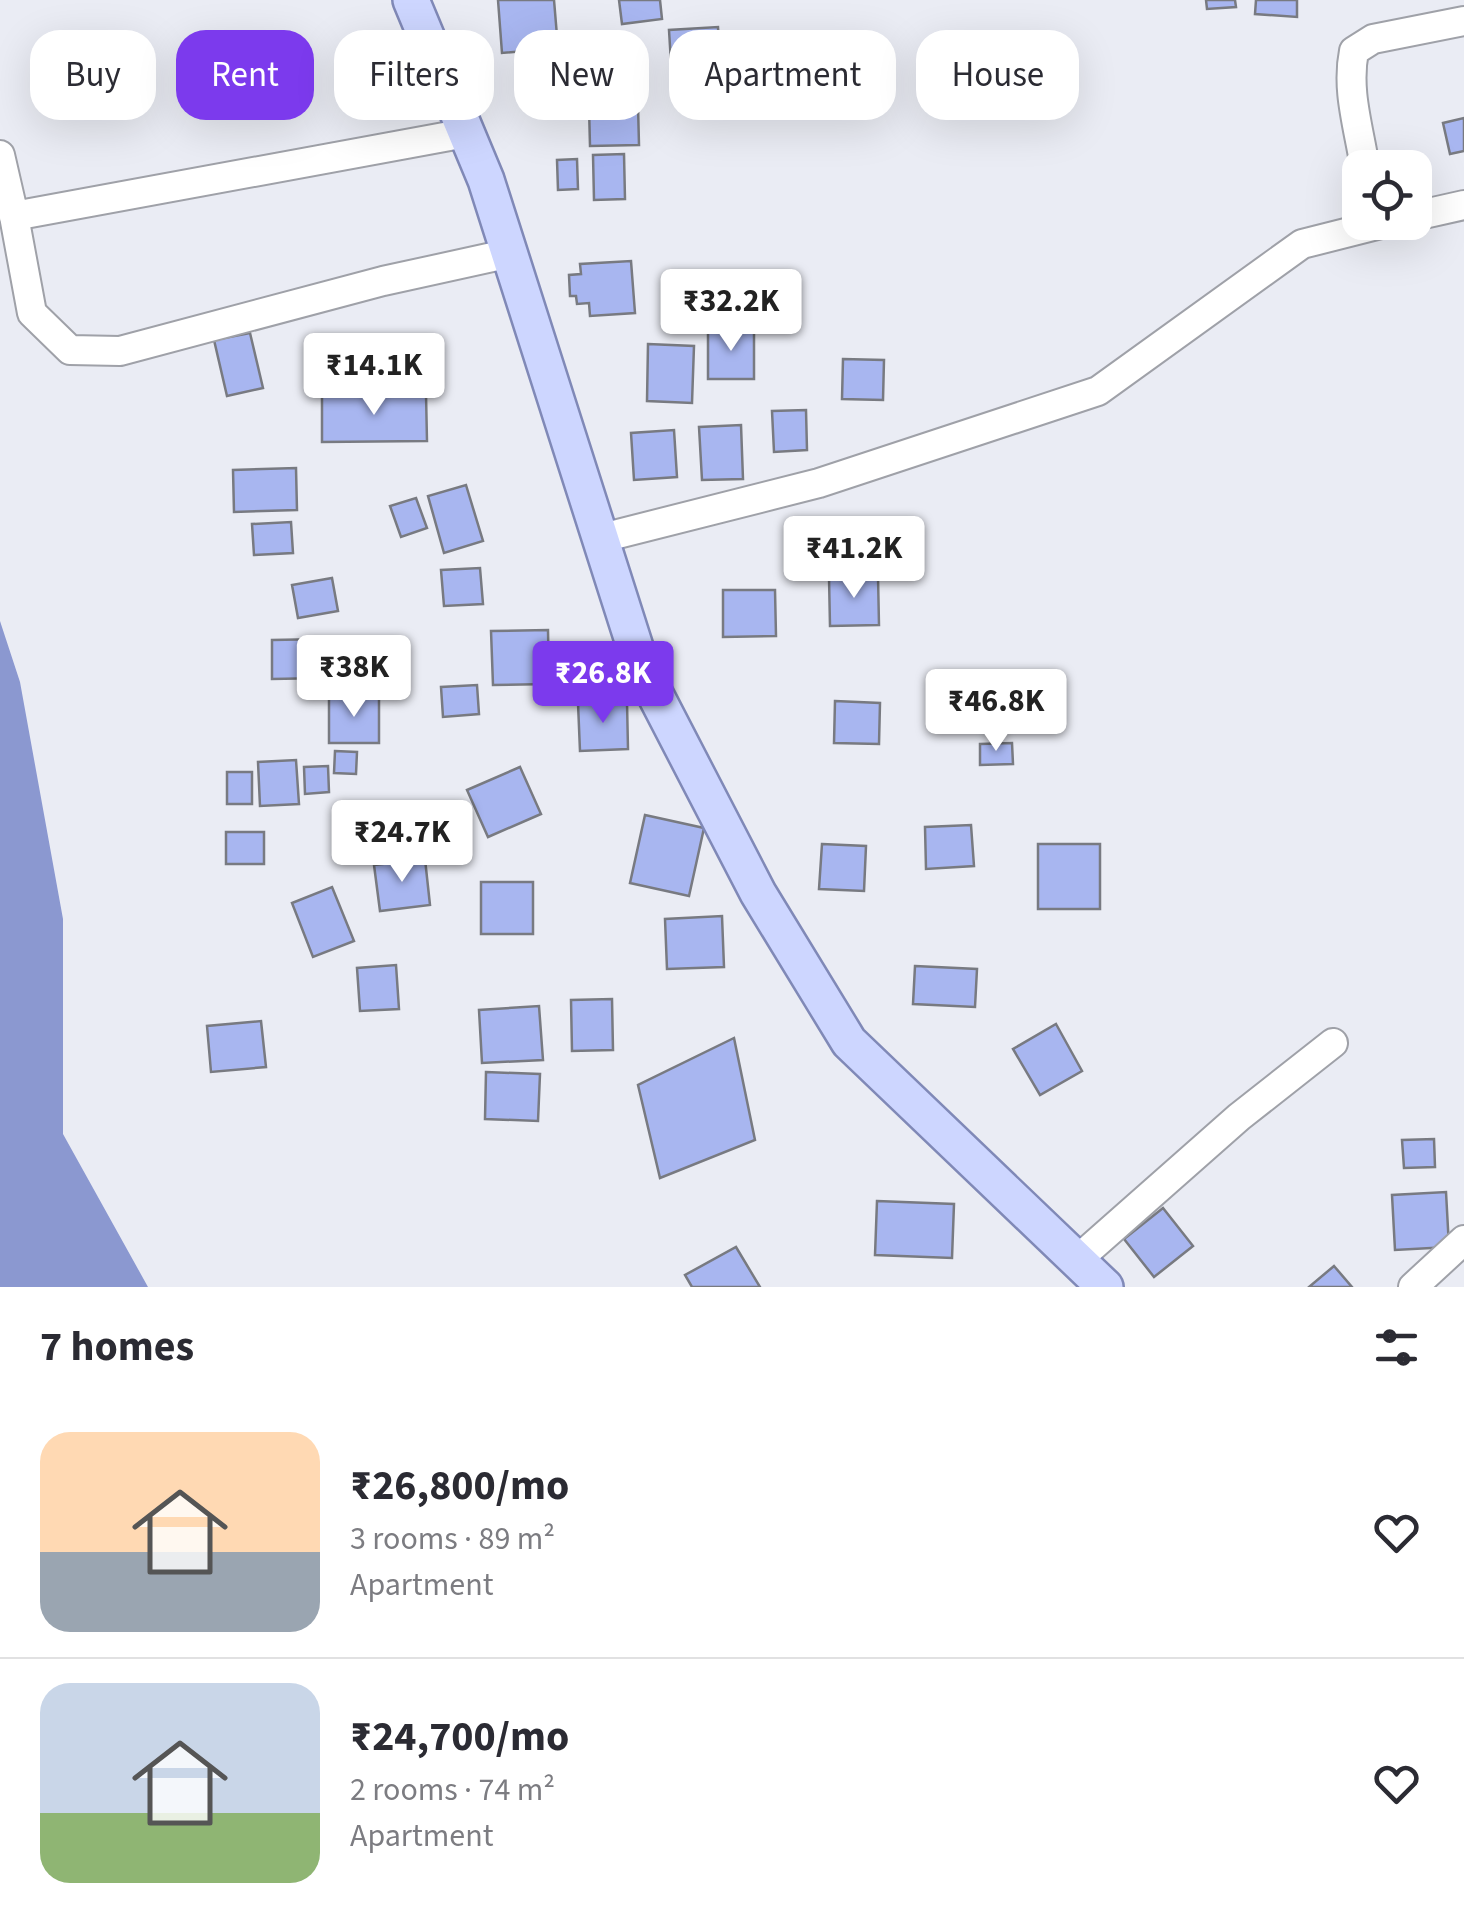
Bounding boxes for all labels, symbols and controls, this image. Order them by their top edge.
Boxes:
chip: Buy [30,30,156,120]
chip: Rent [176,30,314,120]
chip: Filters [334,30,494,120]
chip: New [514,30,649,120]
chip: Apartment [669,30,896,120]
chip: House [916,30,1079,120]
map controls [1342,150,1432,240]
button: locate [1342,150,1432,240]
pin: ₹32.2K [650,269,812,354]
text: ₹32.2K [683,278,779,324]
pin: ₹14.1K [293,333,455,418]
text: ₹14.1K [326,342,422,388]
pin: ₹41.2K [773,516,935,601]
text: ₹41.2K [806,525,902,571]
pin: ₹38K [295,635,413,720]
pin: ₹26.8K [522,641,684,726]
text: ₹38K [319,644,389,690]
text: ₹26.8K [555,650,651,696]
pin: ₹46.8K [915,669,1077,754]
text: ₹46.8K [948,678,1044,724]
pin: ₹24.7K [321,800,483,885]
text: ₹24.7K [354,809,450,855]
text: 7 homes [40,1317,194,1377]
icon: filters [1369,1320,1424,1375]
text: ₹26,800/mo [350,1456,569,1516]
icon: home [120,1472,240,1592]
icon: heart [1369,1505,1424,1560]
text: 3 rooms · 89 m² [350,1516,555,1562]
text: Apartment [350,1562,493,1608]
text: ₹24,700/mo [350,1707,569,1767]
icon: home [120,1723,240,1843]
icon: heart [1369,1756,1424,1811]
text: 2 rooms · 74 m² [350,1767,555,1813]
text: Apartment [350,1813,493,1859]

